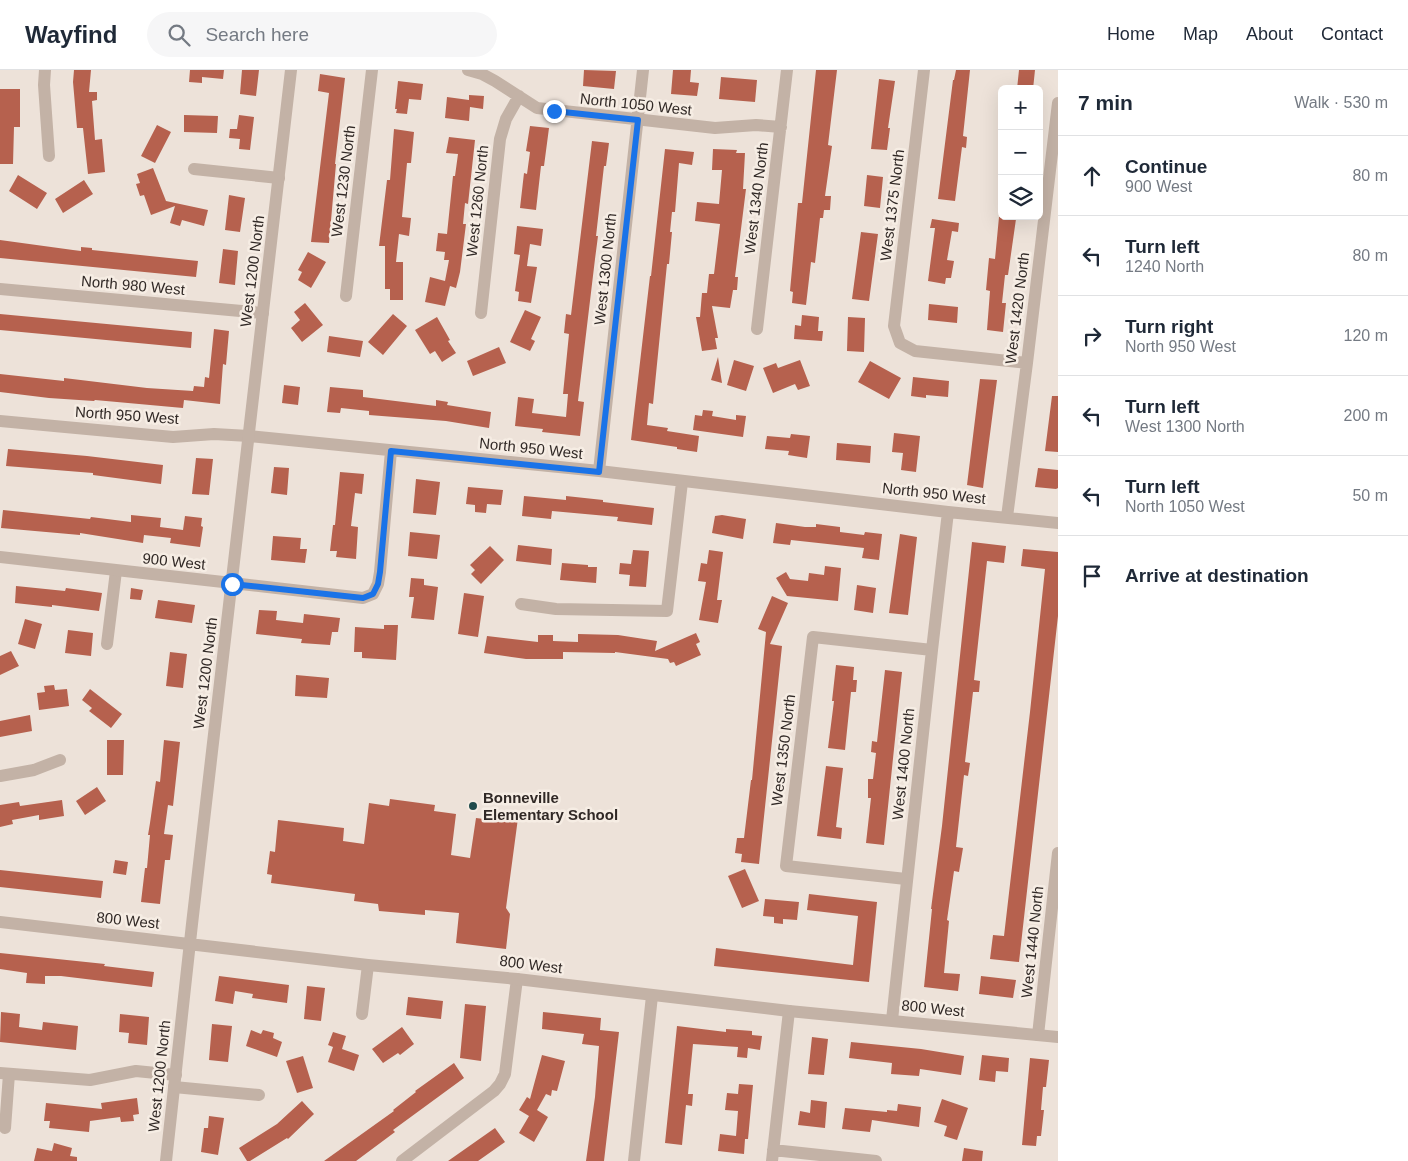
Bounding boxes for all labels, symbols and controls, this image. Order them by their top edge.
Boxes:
search box [147,12,497,57]
text: Wayfind [25,21,117,48]
icon: search [165,21,193,49]
text: Search here [205,24,309,45]
text: Home [1107,24,1155,44]
text: Map [1183,24,1218,44]
text: About [1246,24,1293,44]
text: Contact [1321,24,1383,44]
map controls [998,85,1043,220]
button: + [998,85,1043,130]
street label: North 1050 West [579,90,694,118]
text: 7 min [1078,91,1133,114]
text: Walk · 530 m [1294,94,1388,111]
route end [543,100,566,123]
street label: West 1230 North [328,124,358,238]
button: − [998,130,1043,175]
street label: West 1340 North [741,141,771,255]
street label: West 1260 North [463,144,491,258]
street label: West 1375 North [877,148,907,262]
text: Continue [1125,156,1207,177]
icon: ahead [1078,162,1106,190]
text: 80 m [1352,167,1388,184]
button: layers [998,175,1043,220]
text: 900 West [1125,178,1192,195]
street label: West 1300 North [591,212,619,326]
street label: West 1200 North [237,214,267,328]
text: Turn left [1125,236,1200,257]
icon: left [1078,242,1106,270]
text: 80 m [1352,247,1388,264]
street label: West 1420 North [1002,251,1032,365]
text: 1240 North [1125,258,1204,275]
street label: North 980 West [80,272,186,298]
text: Turn right [1125,316,1213,337]
icon: right [1078,322,1106,350]
text: 120 m [1344,327,1388,344]
text: North 950 West [1125,338,1236,355]
text: Turn left [1125,396,1200,417]
icon: left [1078,402,1106,430]
street label: North 950 West [75,403,180,427]
text: 200 m [1344,407,1388,424]
text: West 1300 North [1125,418,1245,435]
street label: North 950 West [478,434,584,462]
text: Turn left [1125,476,1200,497]
street label: North 950 West [881,479,987,507]
icon: left [1078,482,1106,510]
text: 50 m [1352,487,1388,504]
text: North 1050 West [1125,498,1245,515]
street label: 900 West [142,549,207,573]
icon: arrive [1078,562,1106,590]
text: Arrive at destination [1125,565,1309,586]
route start [221,573,244,596]
street label: West 1200 North [190,616,220,730]
street label: West 1350 North [768,693,798,807]
street label: West 1400 North [889,707,917,821]
place label: Bonneville Elementary School [483,789,618,823]
marker: Bonneville Elementary School [467,800,479,812]
street label: West 1440 North [1018,885,1046,999]
street label: 800 West [96,908,161,932]
street label: 800 West [499,952,564,976]
street label: 800 West [901,996,966,1020]
street label: West 1200 North [145,1019,173,1133]

